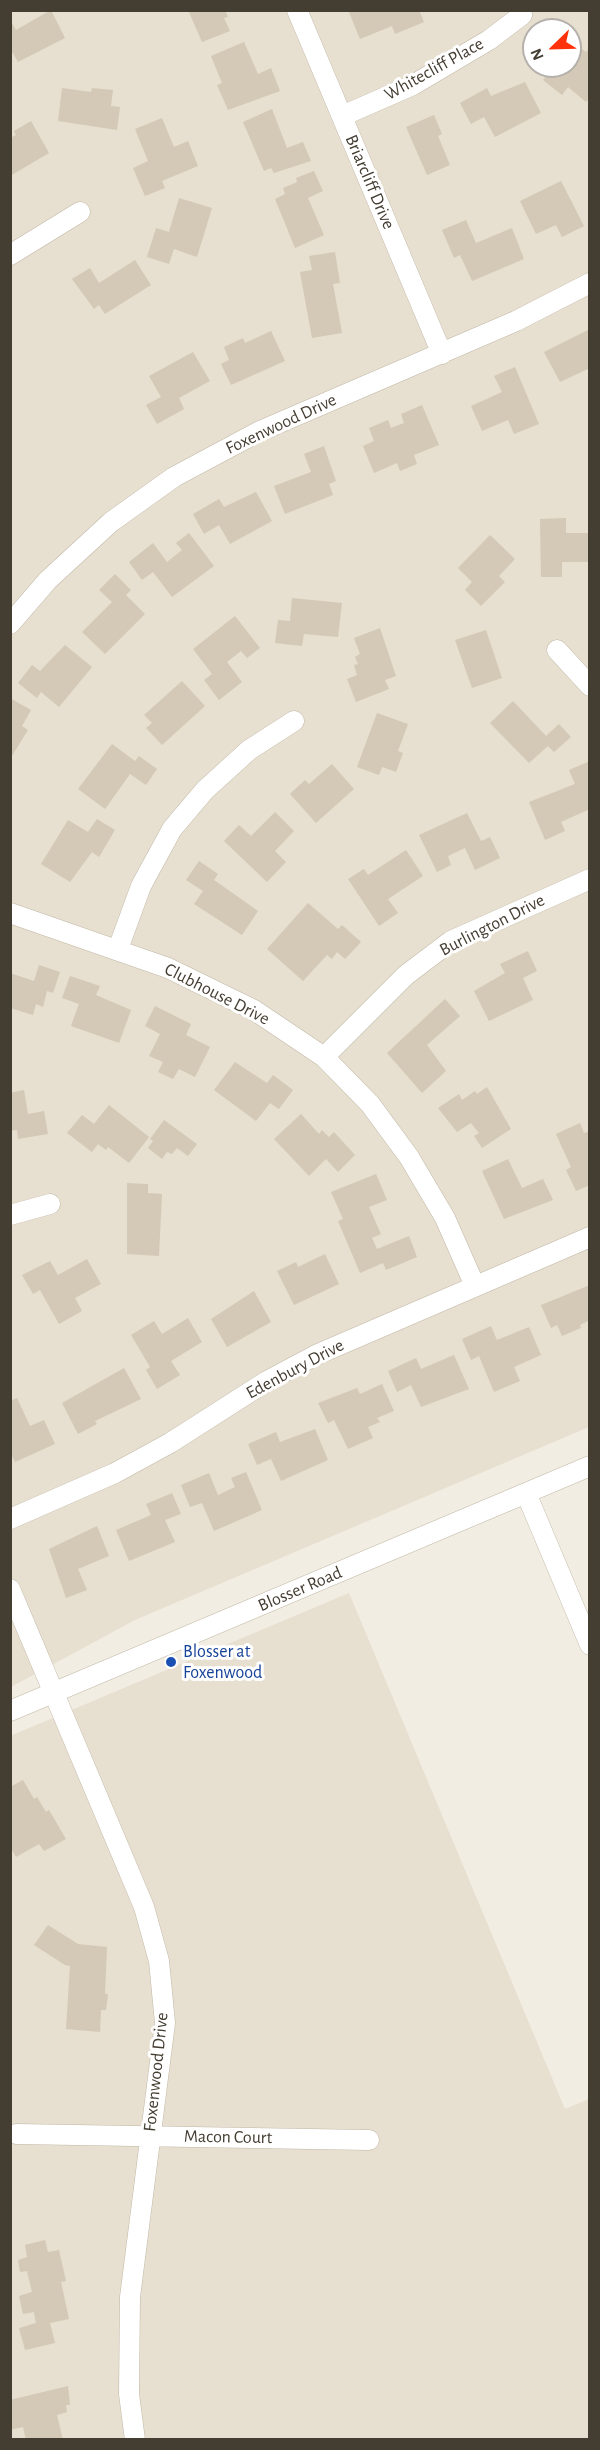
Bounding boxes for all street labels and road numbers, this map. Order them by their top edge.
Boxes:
street label: Whitecliff Place [381,33,487,105]
street label: Briarcliff Drive [340,131,400,233]
street label: Foxenwood Drive [222,389,340,459]
street label: Burlington Drive [436,889,548,961]
street label: Clubhouse Drive [161,958,273,1030]
street label: Edenbury Drive [242,1334,348,1404]
street label: Blosser Road [255,1562,345,1616]
street label: Foxenwood Drive [139,2011,173,2133]
street label: Macon Court [184,2125,272,2149]

